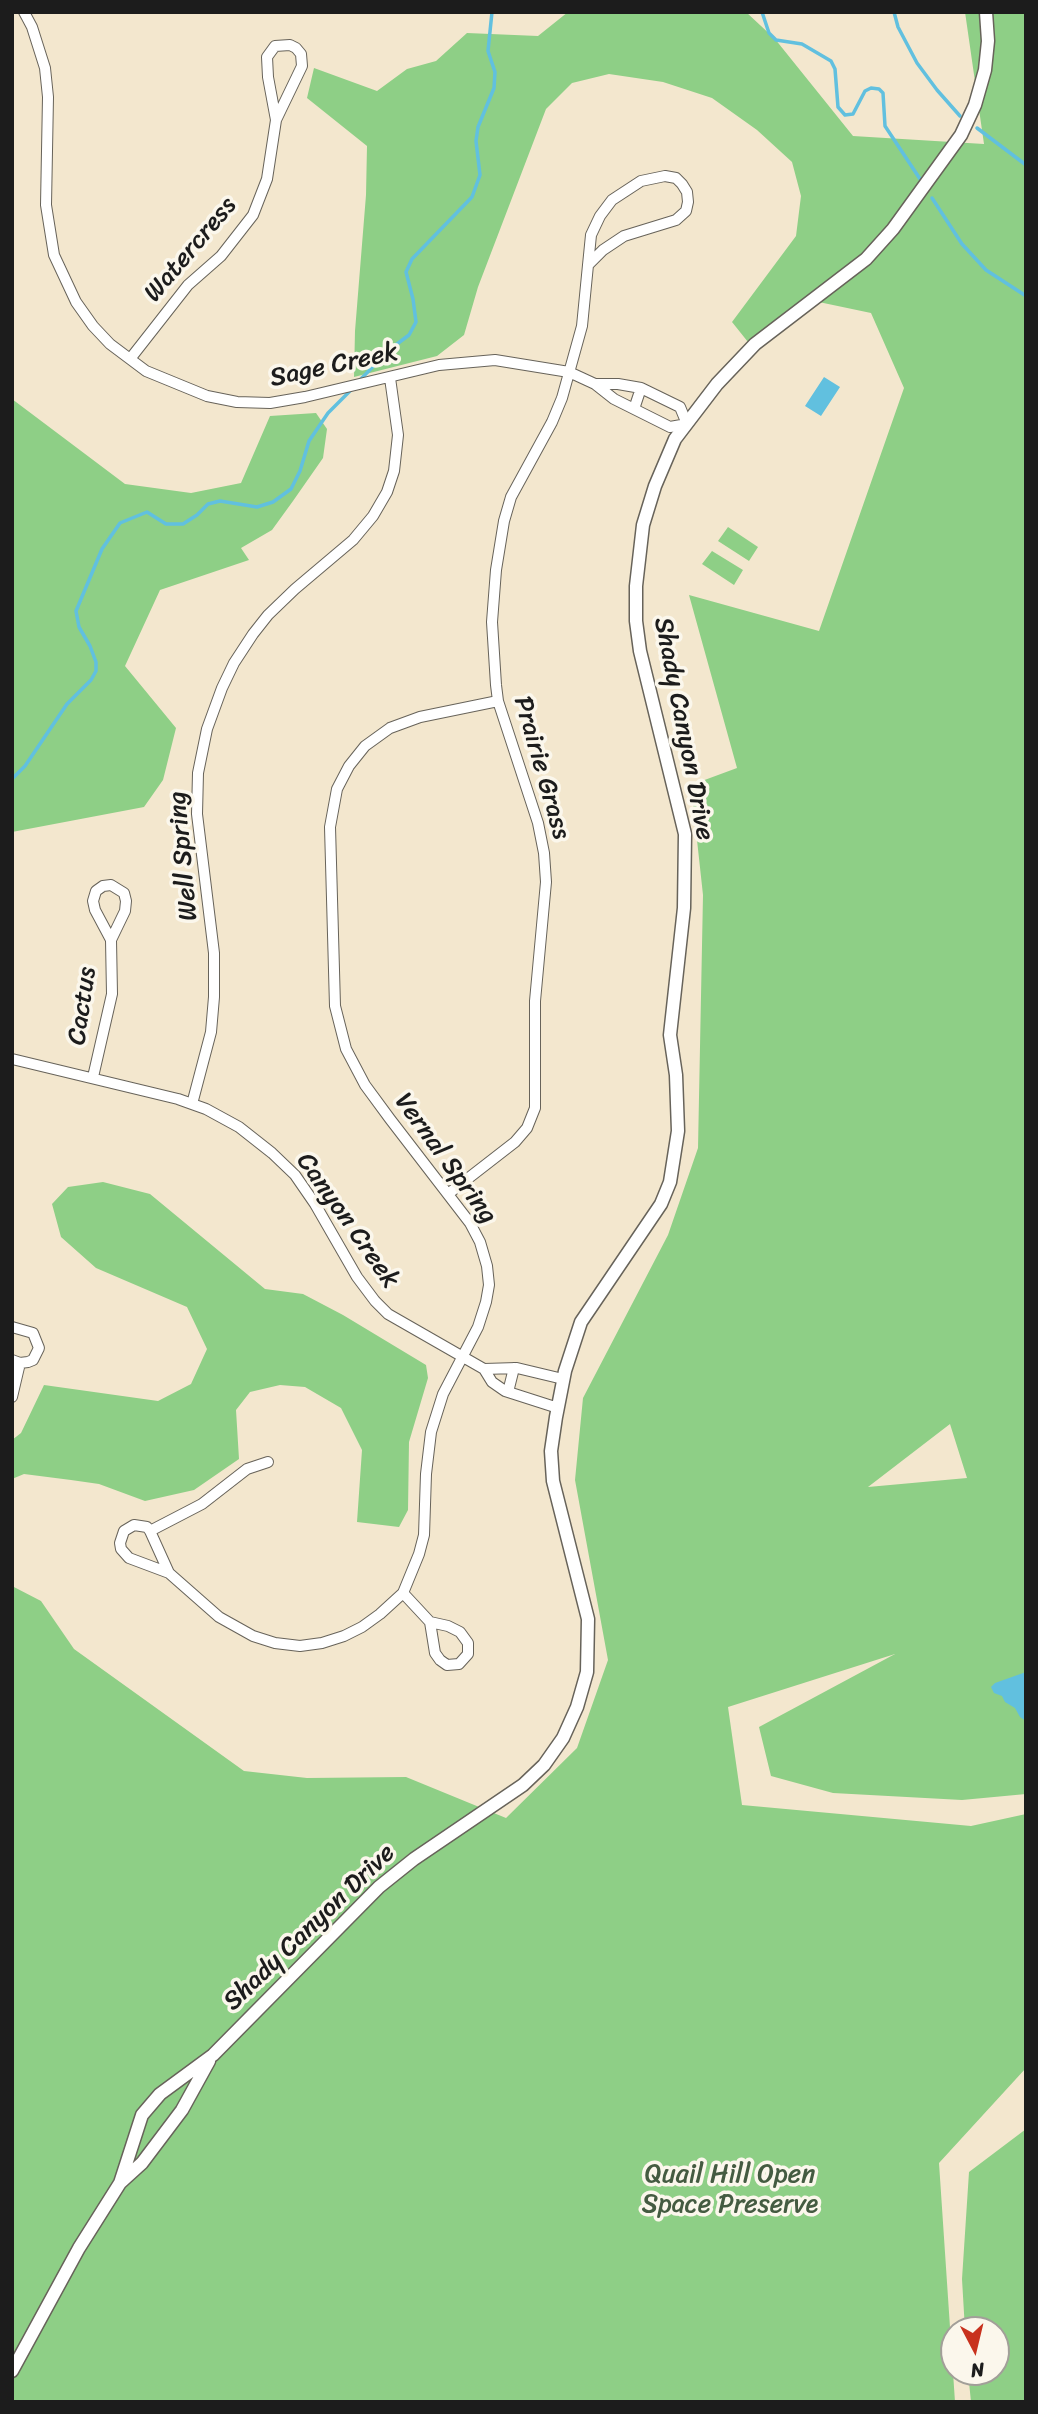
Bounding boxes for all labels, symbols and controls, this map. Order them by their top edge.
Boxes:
street label: Watercress [138,191,244,309]
street label: Sage Creek [267,337,401,395]
street label: Shady Canyon Drive [646,615,720,843]
street label: Prairie Grass [506,693,576,843]
street label: Well Spring [163,790,205,922]
street label: Cactus [62,965,104,1047]
street label: Vernal Spring [387,1088,503,1230]
street label: Canyon Creek [289,1147,405,1295]
street label: Shady Canyon Drive [218,1838,402,2018]
park label: Quail Hill Open Space Preserve [642,2159,818,2220]
north arrow [940,2316,1010,2386]
text: N [969,2353,986,2388]

